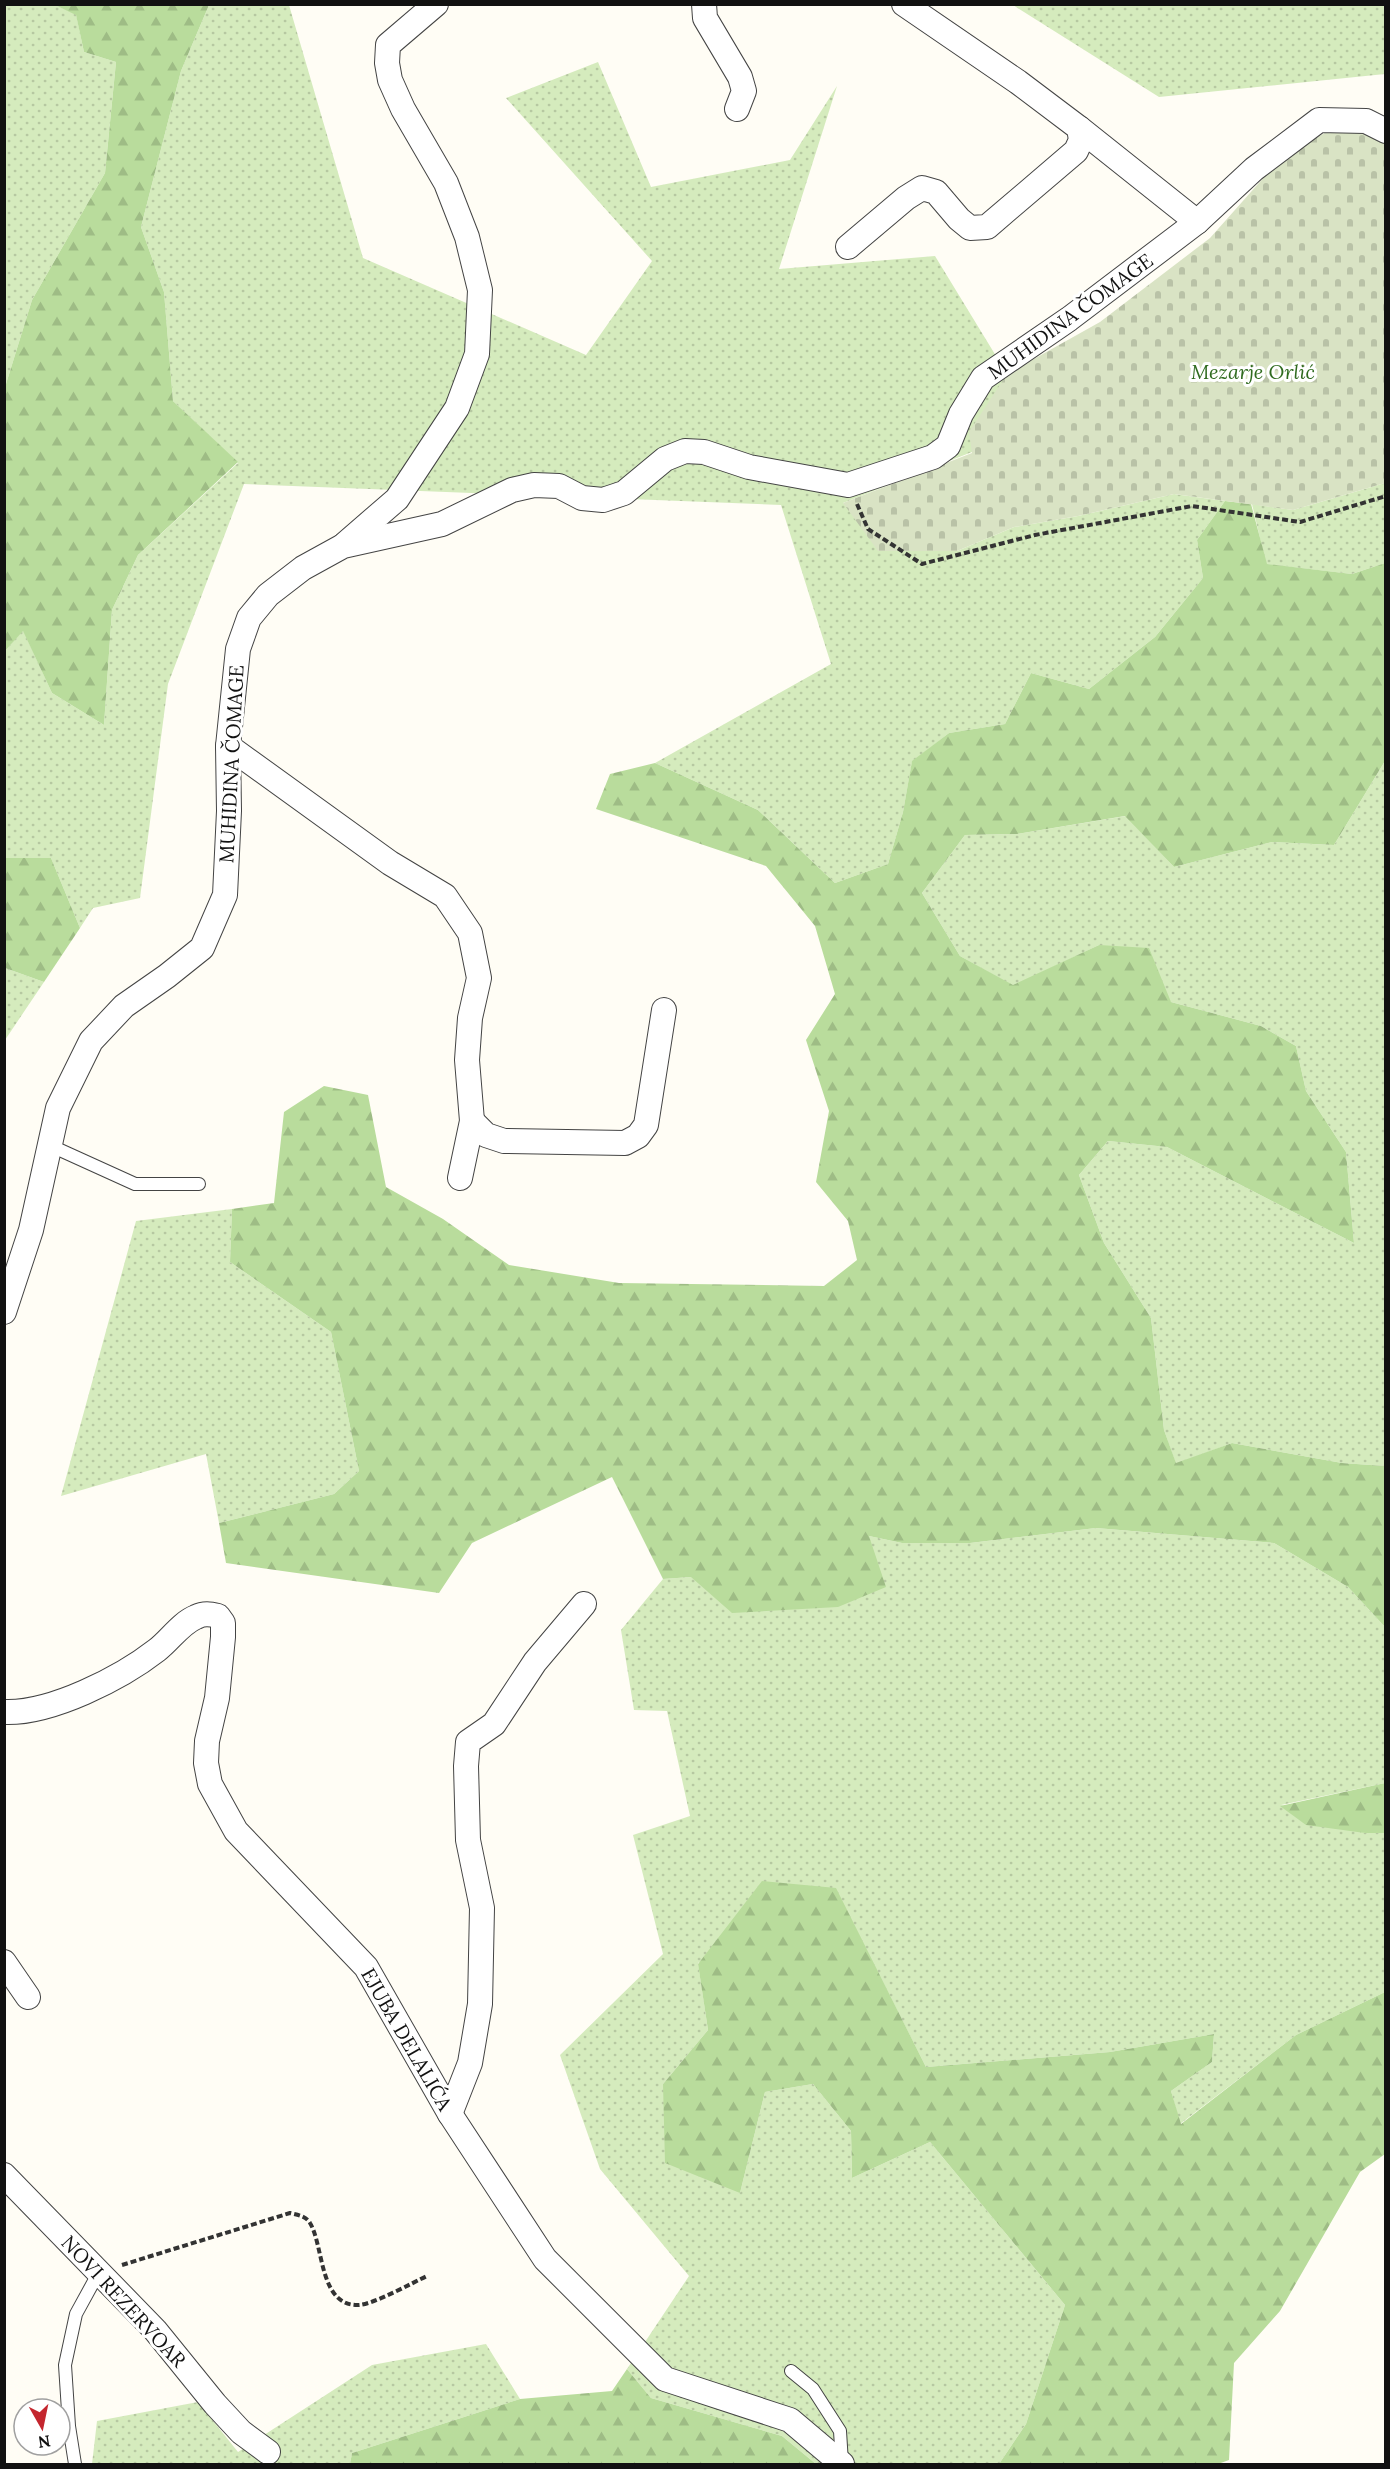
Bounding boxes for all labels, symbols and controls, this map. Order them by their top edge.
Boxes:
street label: MUHIDINA ČOMAGE [982,248,1158,384]
park label: Mezarje Orlić [1191,359,1315,384]
street label: MUHIDINA ČOMAGE [213,664,249,864]
street label: EJUBA DELALIĆA [356,1963,458,2115]
street label: NOVI REZERVOAR [56,2230,192,2373]
north arrow [12,2397,72,2457]
text: N [37,2431,52,2453]

